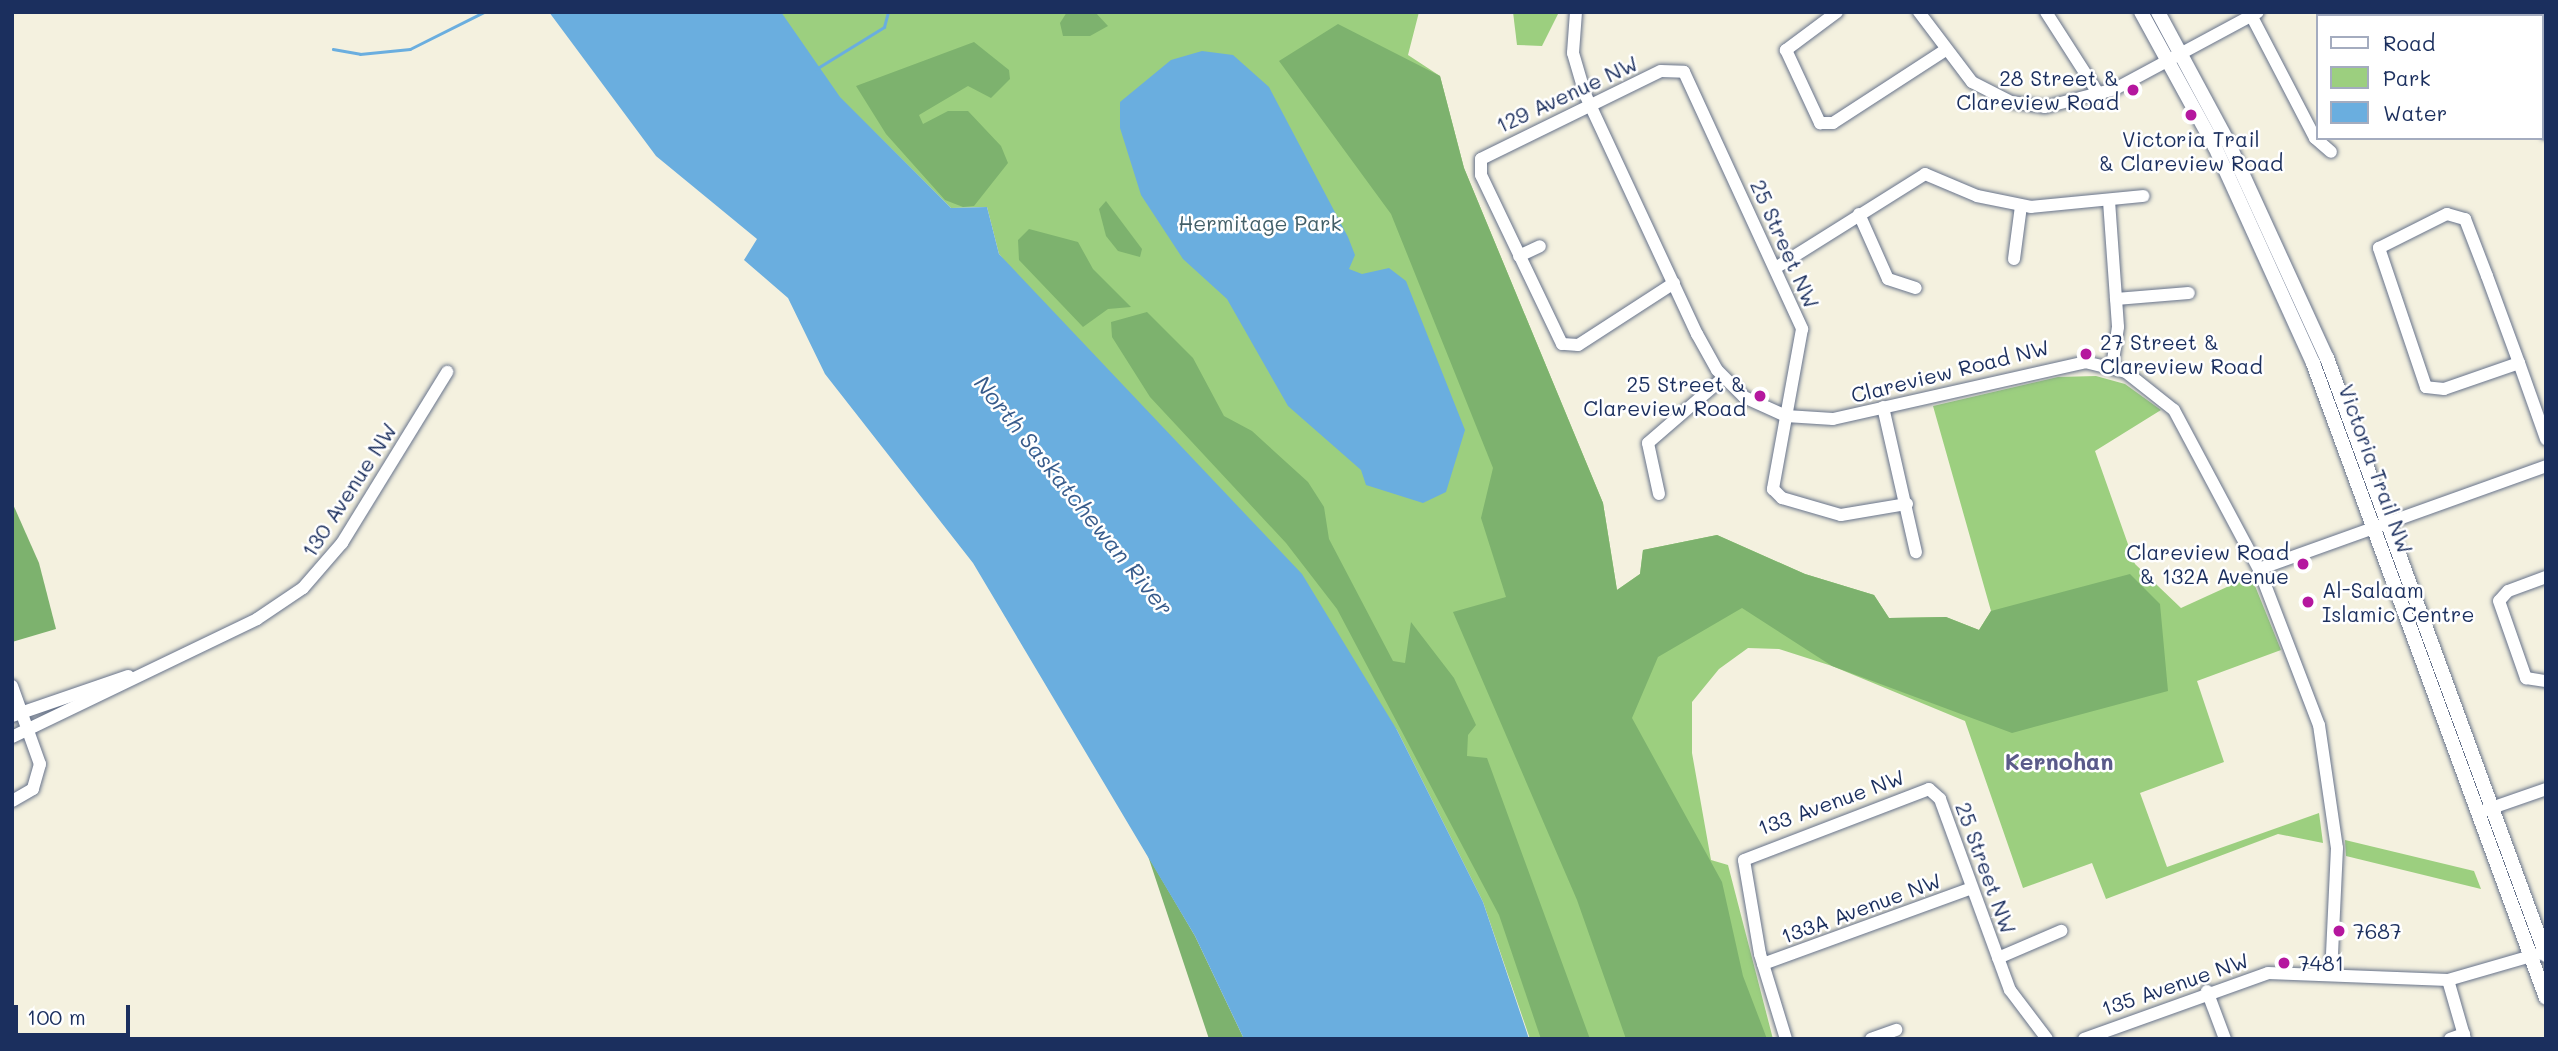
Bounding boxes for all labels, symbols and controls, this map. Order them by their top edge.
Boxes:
legend [2316,14,2544,140]
text: Road [2383,29,2435,56]
street label: 129 Avenue NW [1492,50,1642,138]
text: Park [2383,64,2431,91]
place label: 28 Street & Clareview Road [1956,65,2119,115]
marker: 28 Street & Clareview Road [2125,82,2141,98]
text: Water [2383,99,2447,126]
marker: Victoria Trail & Clareview Road [2183,107,2199,123]
place label: Victoria Trail & Clareview Road [2099,126,2283,176]
street label: 25 Street NW [1745,176,1825,312]
park label: Hermitage Park [1178,210,1342,236]
place label: 27 Street & Clareview Road [2100,329,2263,379]
street label: Clareview Road NW [1848,334,2052,408]
marker: 27 Street & Clareview Road [2078,346,2094,362]
water label: North Saskatchewan River [969,370,1179,620]
place label: 25 Street & Clareview Road [1583,371,1746,421]
street label: Victoria Trail NW [2334,381,2418,557]
marker: 25 Street & Clareview Road [1752,388,1768,404]
street label: 130 Avenue NW [296,418,402,562]
place label: Clareview Road & 132A Avenue [2126,539,2289,589]
marker: Clareview Road & 132A Avenue [2295,556,2311,572]
place label: Al-Salaam Islamic Centre [2322,577,2474,627]
marker: Al-Salaam Islamic Centre [2300,594,2316,610]
district label: Kernohan [2005,747,2113,775]
street label: 133 Avenue NW [1754,764,1908,840]
street label: 25 Street NW [1951,799,2021,937]
street label: 133A Avenue NW [1777,867,1945,949]
place label: 7687 [2353,918,2402,944]
marker: 7687 [2331,923,2347,939]
street label: 135 Avenue NW [2098,947,2252,1021]
place label: 7481 [2298,950,2344,976]
marker: 7481 [2276,955,2292,971]
scale bar [18,992,133,1036]
text: 100 m [27,1003,86,1030]

